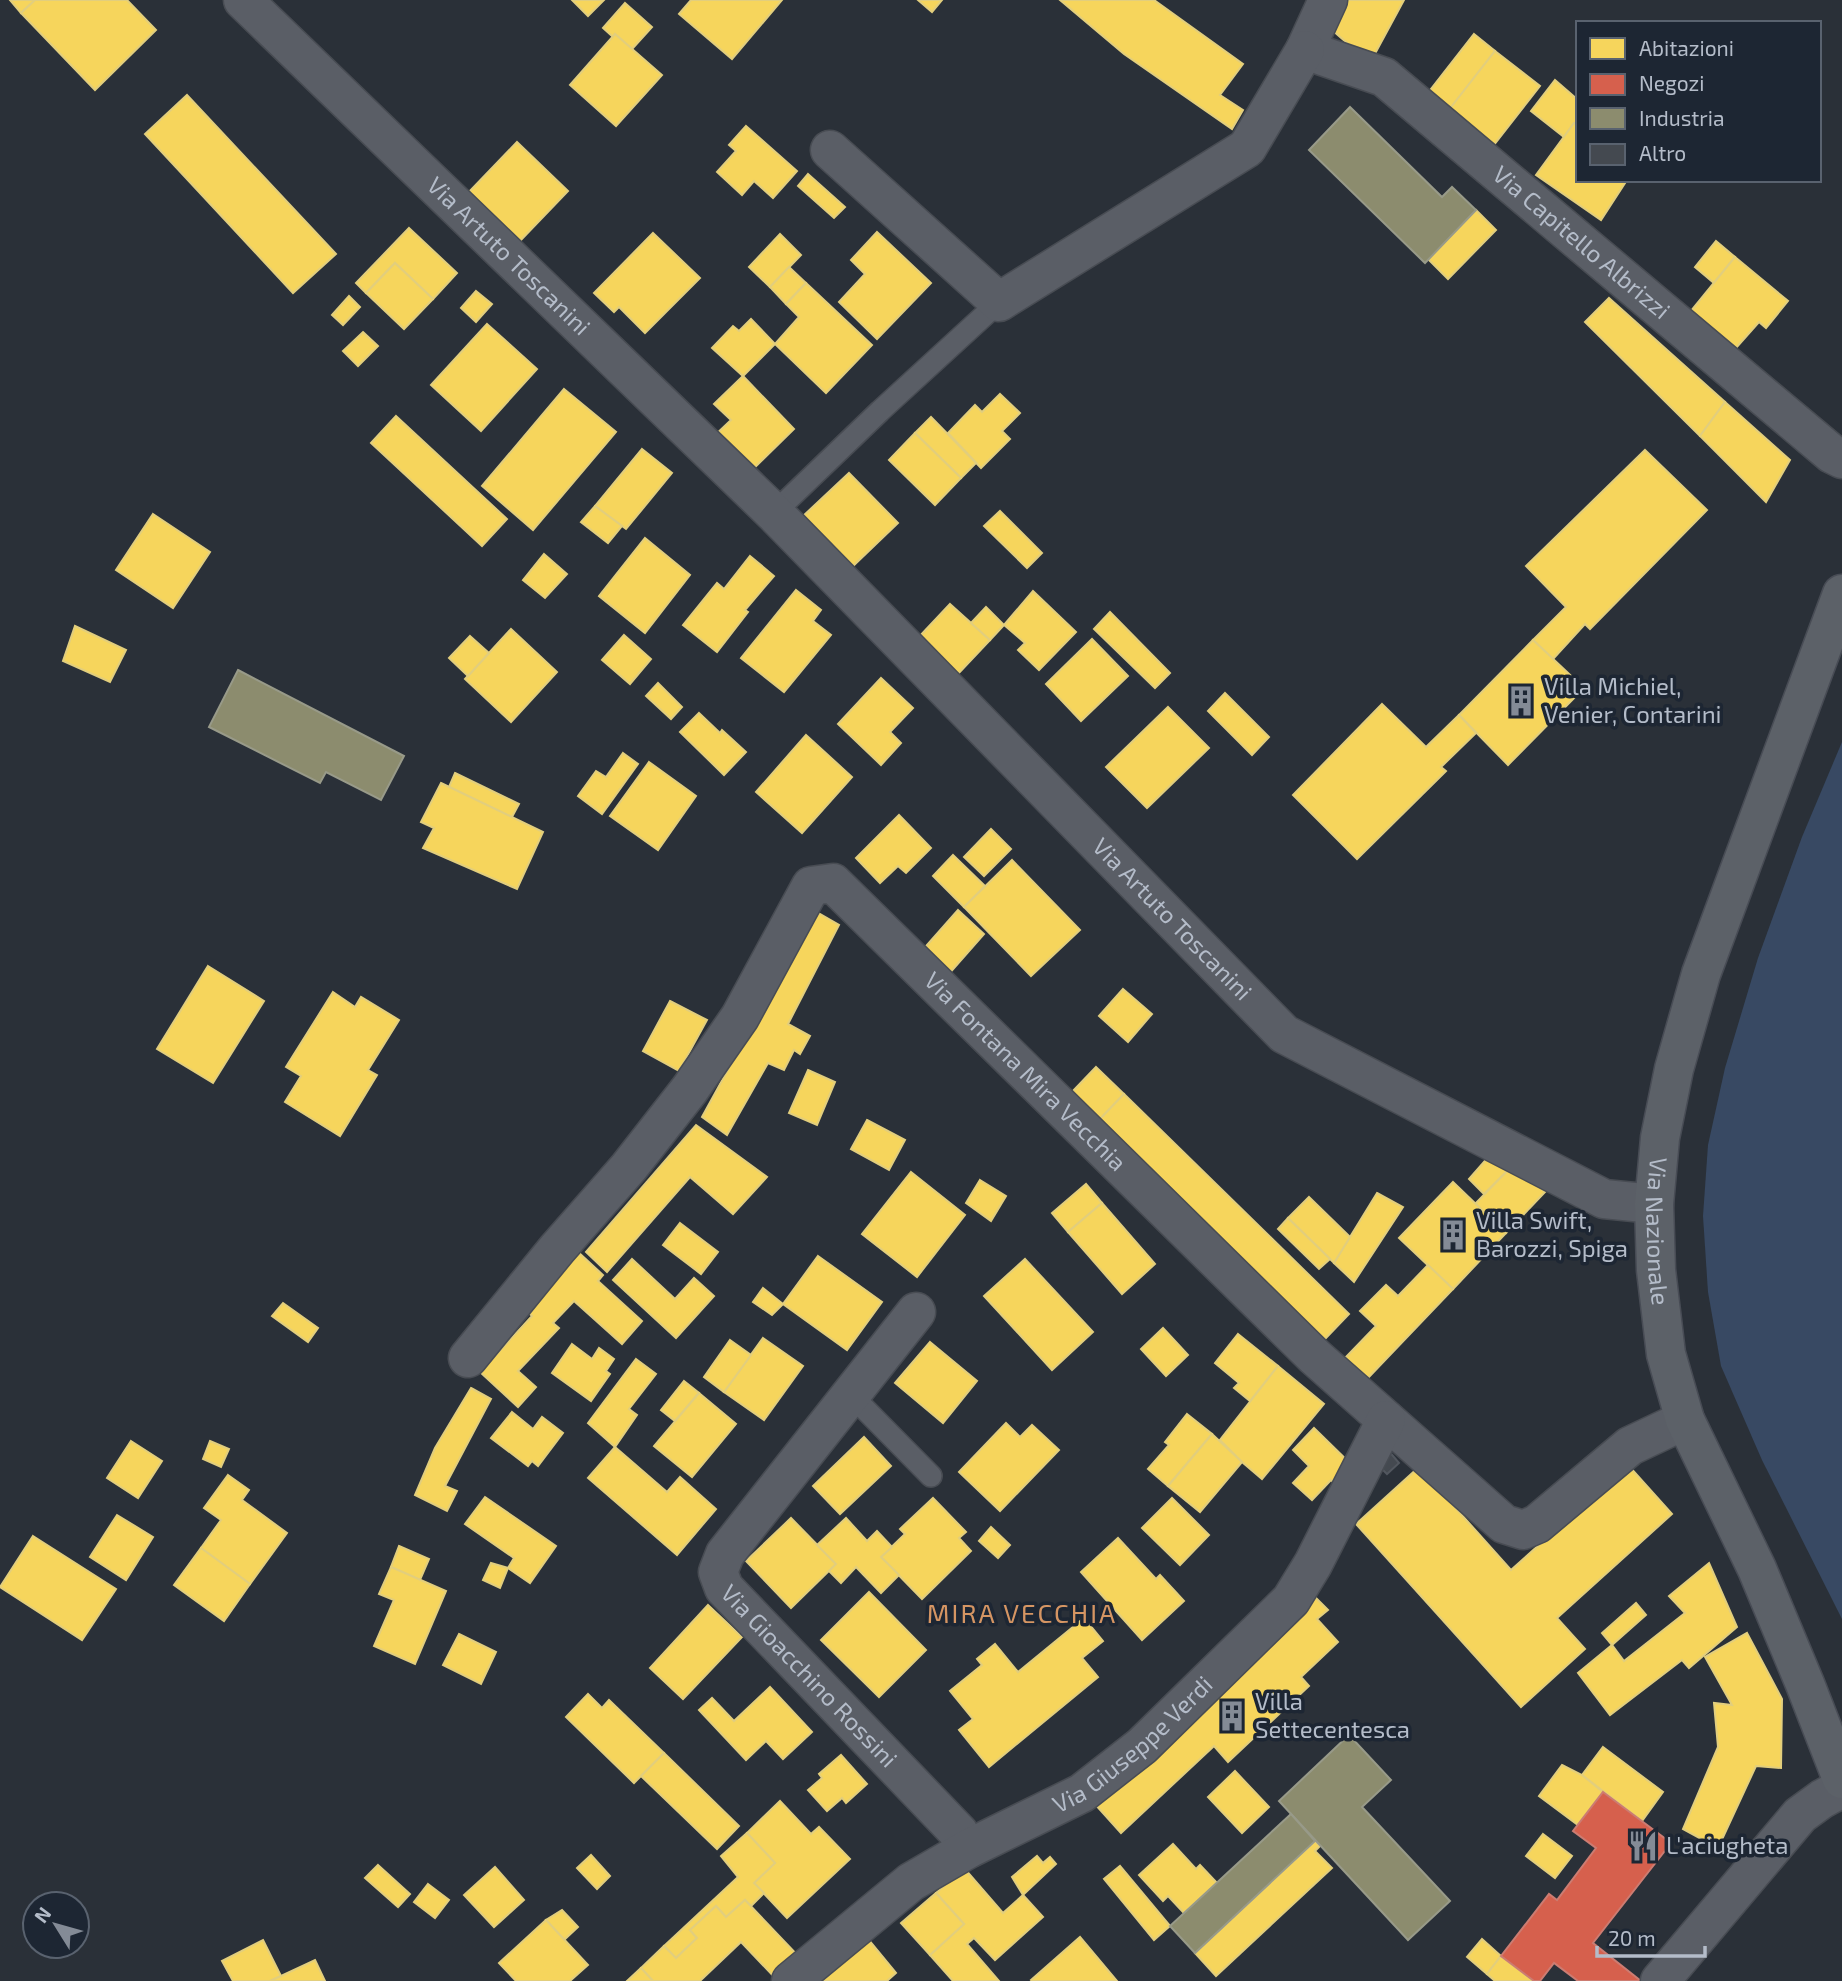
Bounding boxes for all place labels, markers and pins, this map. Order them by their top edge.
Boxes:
place label: Villa Michiel, Venier, Contarini [1544,671,1722,728]
building icon: Villa Michiel, Venier, Contarini [1504,684,1538,718]
place label: Villa Swift, Barozzi, Spiga [1476,1205,1628,1262]
building icon: Villa Swift, Barozzi, Spiga [1436,1218,1470,1252]
place label: Villa Settecentesca [1255,1686,1410,1743]
building icon: Villa Settecentesca [1215,1699,1249,1733]
restaurant icon: L'aciugheta [1626,1829,1660,1863]
place label: L'aciugheta [1666,1830,1788,1859]

